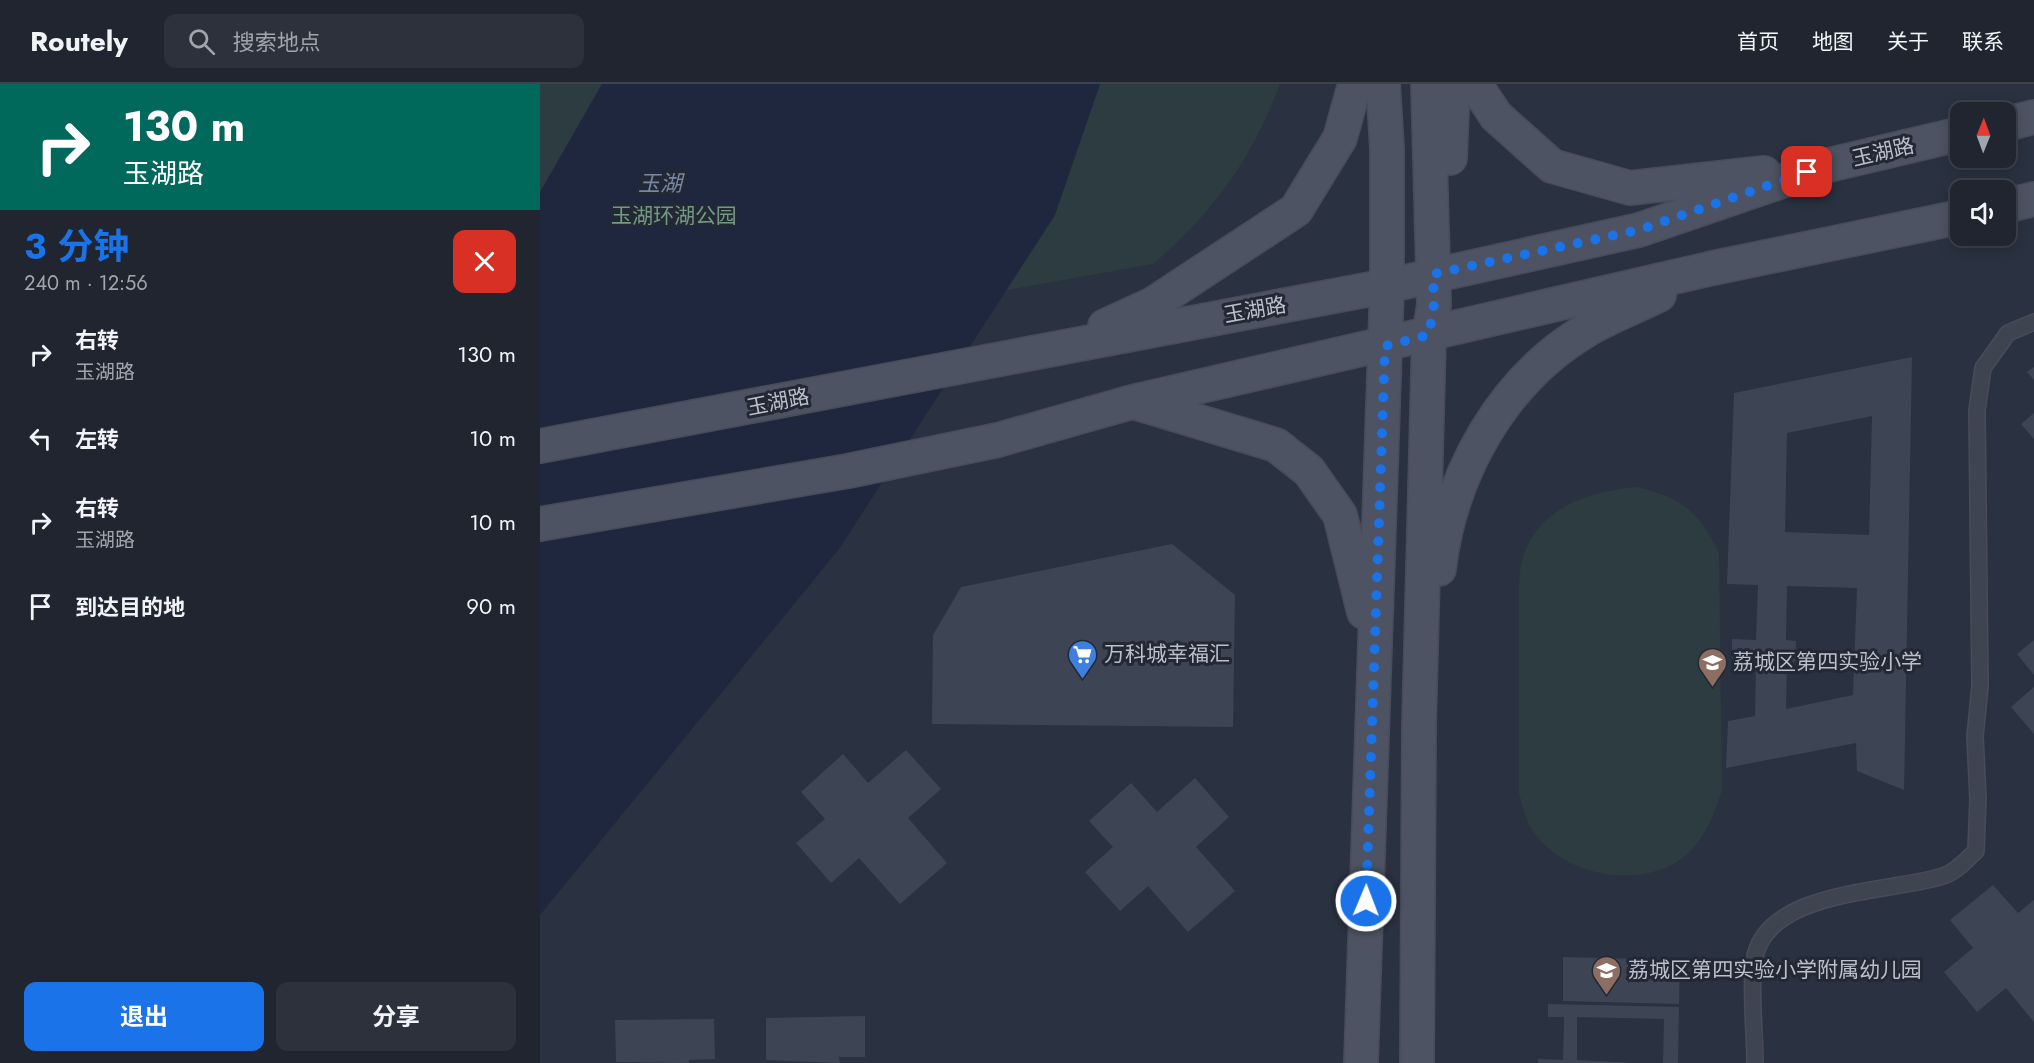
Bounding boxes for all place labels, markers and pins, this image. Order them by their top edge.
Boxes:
pin [1781,146,1832,197]
supermarket icon: 万科城幸福汇 [1067,638,1099,680]
place label: 万科城幸福汇 [1104,639,1230,669]
school or university icon: 荔城区第四实验小学 [1696,646,1728,688]
place label: 荔城区第四实验小学 [1733,647,1922,677]
school or university icon: 荔城区第四实验小学附属幼儿园 [1591,954,1623,996]
place label: 荔城区第四实验小学附属幼儿园 [1628,955,1922,985]

